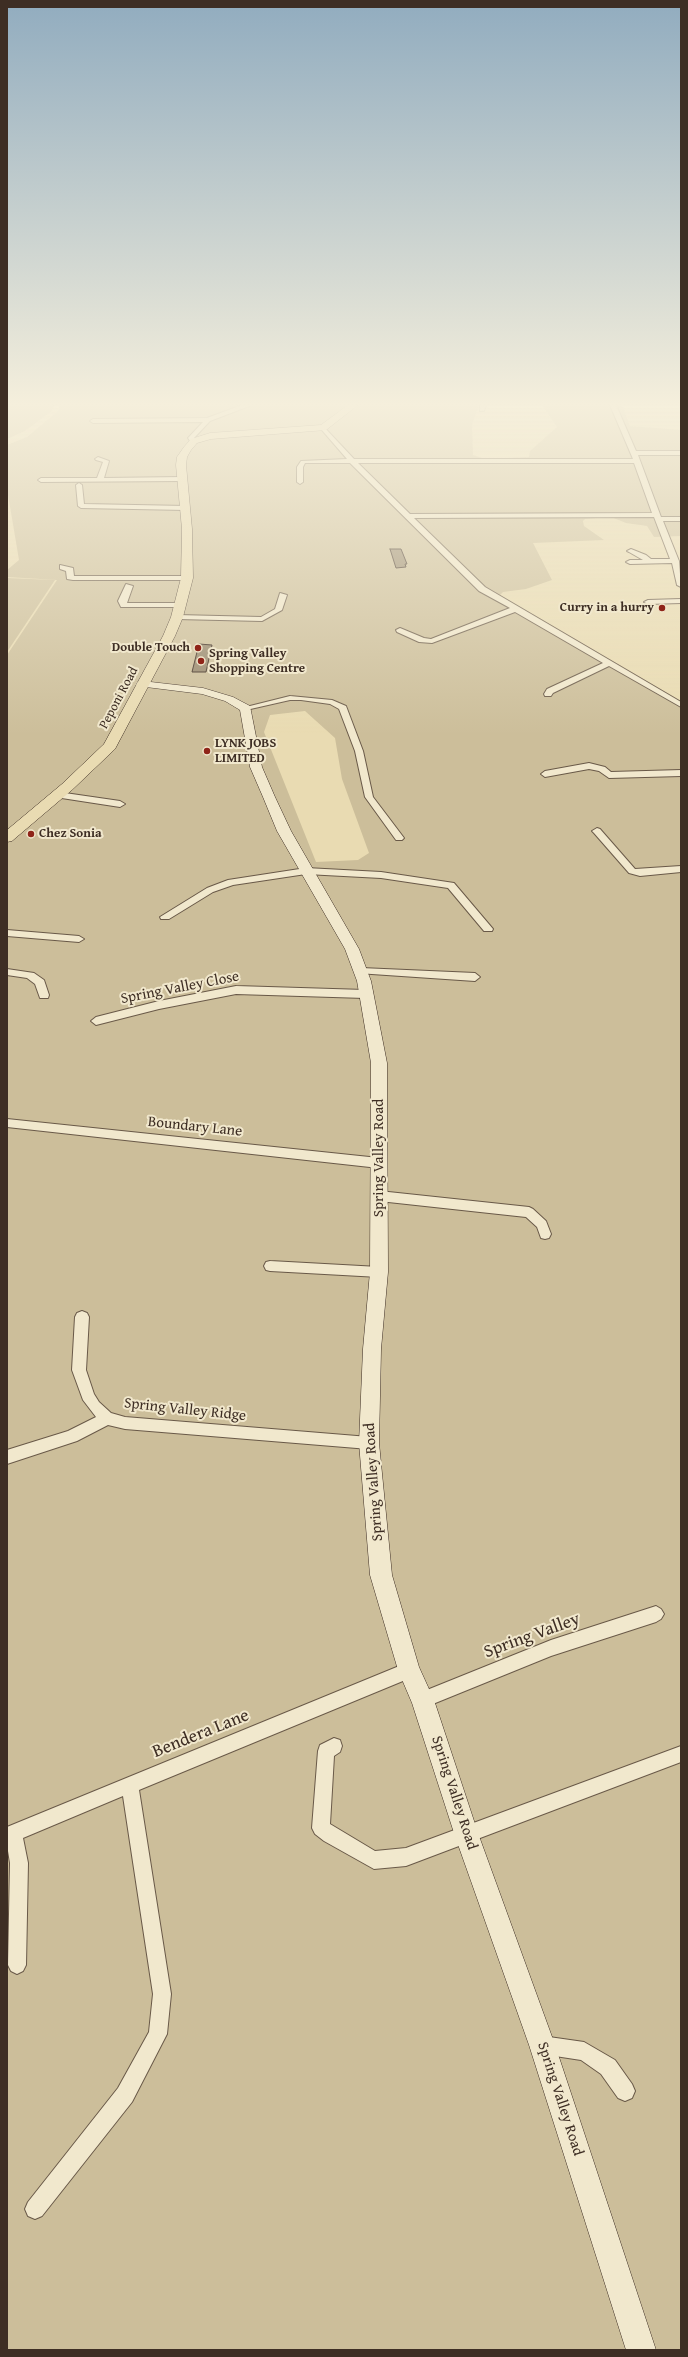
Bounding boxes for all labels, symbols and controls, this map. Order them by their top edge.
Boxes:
place label: Curry in a hurry [560,600,654,616]
marker: Curry in a hurry [657,603,667,613]
place label: Double Touch [112,640,190,656]
marker: Double Touch [193,643,203,653]
place label: Spring Valley Shopping Centre [209,646,305,677]
marker: Spring Valley Shopping Centre [196,656,206,666]
street label: Peponi Road [96,664,142,732]
place label: LYNK JOBS LIMITED [215,736,276,767]
marker: LYNK JOBS LIMITED [202,746,212,756]
place label: Chez Sonia [39,826,102,842]
marker: Chez Sonia [26,829,36,839]
street label: Spring Valley Close [119,968,241,1008]
street label: Spring Valley Road [370,1099,388,1217]
street label: Boundary Lane [147,1113,243,1141]
street label: Spring Valley Ridge [123,1395,247,1425]
street label: Spring Valley Road [361,1422,387,1542]
street label: Spring Valley [481,1609,583,1663]
street label: Bendera Lane [150,1705,252,1763]
street label: Spring Valley Road [427,1734,481,1852]
street label: Spring Valley Road [533,2040,587,2158]

